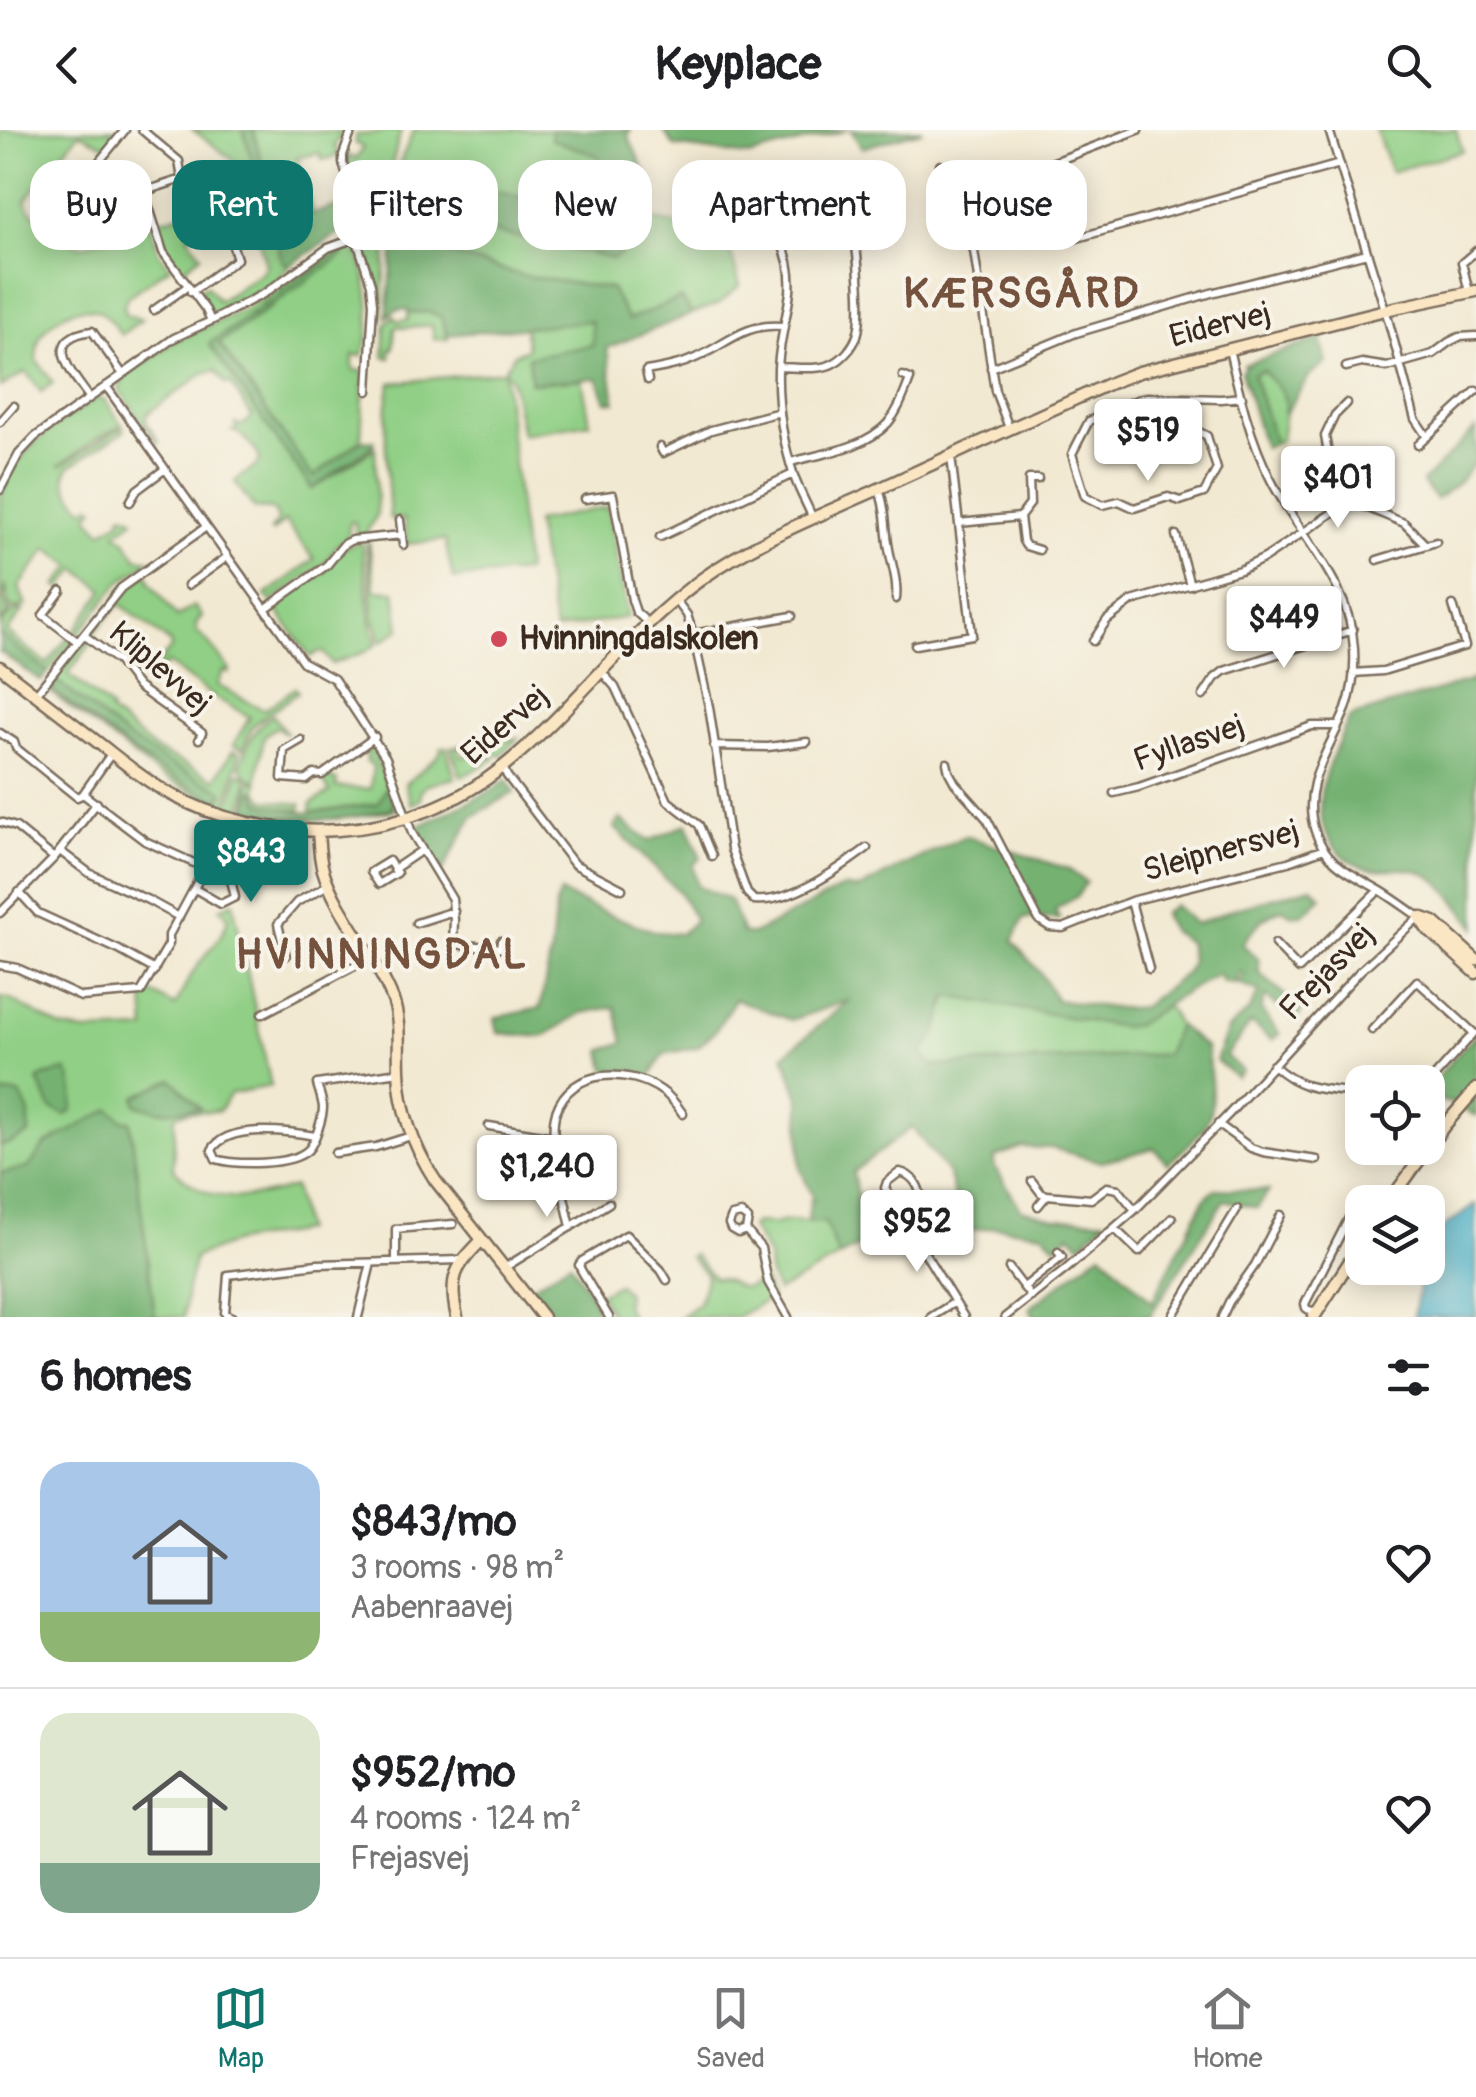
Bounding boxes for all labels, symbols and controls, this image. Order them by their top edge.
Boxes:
text: Keyplace [655,37,821,93]
icon: back [40,38,95,93]
icon: search [1381,38,1436,93]
chip: Buy [30,160,152,250]
chip: Rent [172,160,313,250]
chip: Filters [333,160,498,250]
chip: New [518,160,652,250]
chip: Apartment [672,160,906,250]
chip: House [926,160,1087,250]
district label: KÆRSGÅRD [903,266,1141,320]
street label: Eidervej [1165,293,1275,357]
pin: $519 [1089,399,1207,484]
text: $519 [1116,411,1180,451]
pin: $401 [1279,446,1397,531]
text: $401 [1303,458,1373,498]
pin: $449 [1225,586,1343,671]
text: $449 [1249,598,1319,638]
street label: Kliplevvej [100,613,220,723]
place label: Hvinningdalskolen [519,619,759,659]
marker: Hvinningdalskolen [488,628,510,650]
street label: Eidervej [453,676,557,774]
street label: Fyllasvej [1128,705,1250,781]
street label: Sleipnersvej [1139,811,1303,891]
pin: $843 [192,820,310,905]
text: $843 [216,832,286,872]
street label: Frejasvej [1271,915,1383,1029]
district label: HVINNINGDAL [235,929,529,981]
map controls [1345,1065,1445,1285]
button: locate [1345,1065,1445,1165]
pin: $1,240 [466,1135,628,1220]
text: $1,240 [499,1147,595,1187]
button: layers [1345,1185,1445,1285]
pin: $952 [858,1190,976,1275]
text: $952 [882,1202,952,1242]
icon: filters [1381,1350,1436,1405]
text: 6 homes [40,1351,191,1403]
text: $843/mo [350,1496,517,1548]
icon: home [120,1502,240,1622]
icon: heart [1381,1535,1436,1590]
text: 3 rooms · 98 m² [350,1548,564,1588]
text: Aabenraavej [350,1588,513,1628]
text: $952/mo [350,1747,516,1799]
icon: home [120,1753,240,1873]
icon: heart [1381,1786,1436,1841]
text: 4 rooms · 124 m² [350,1799,581,1839]
text: Frejasvej [350,1839,470,1879]
tab: Map [213,1981,268,2076]
tab: Saved [695,1981,765,2076]
tab: Home [1192,1981,1262,2076]

